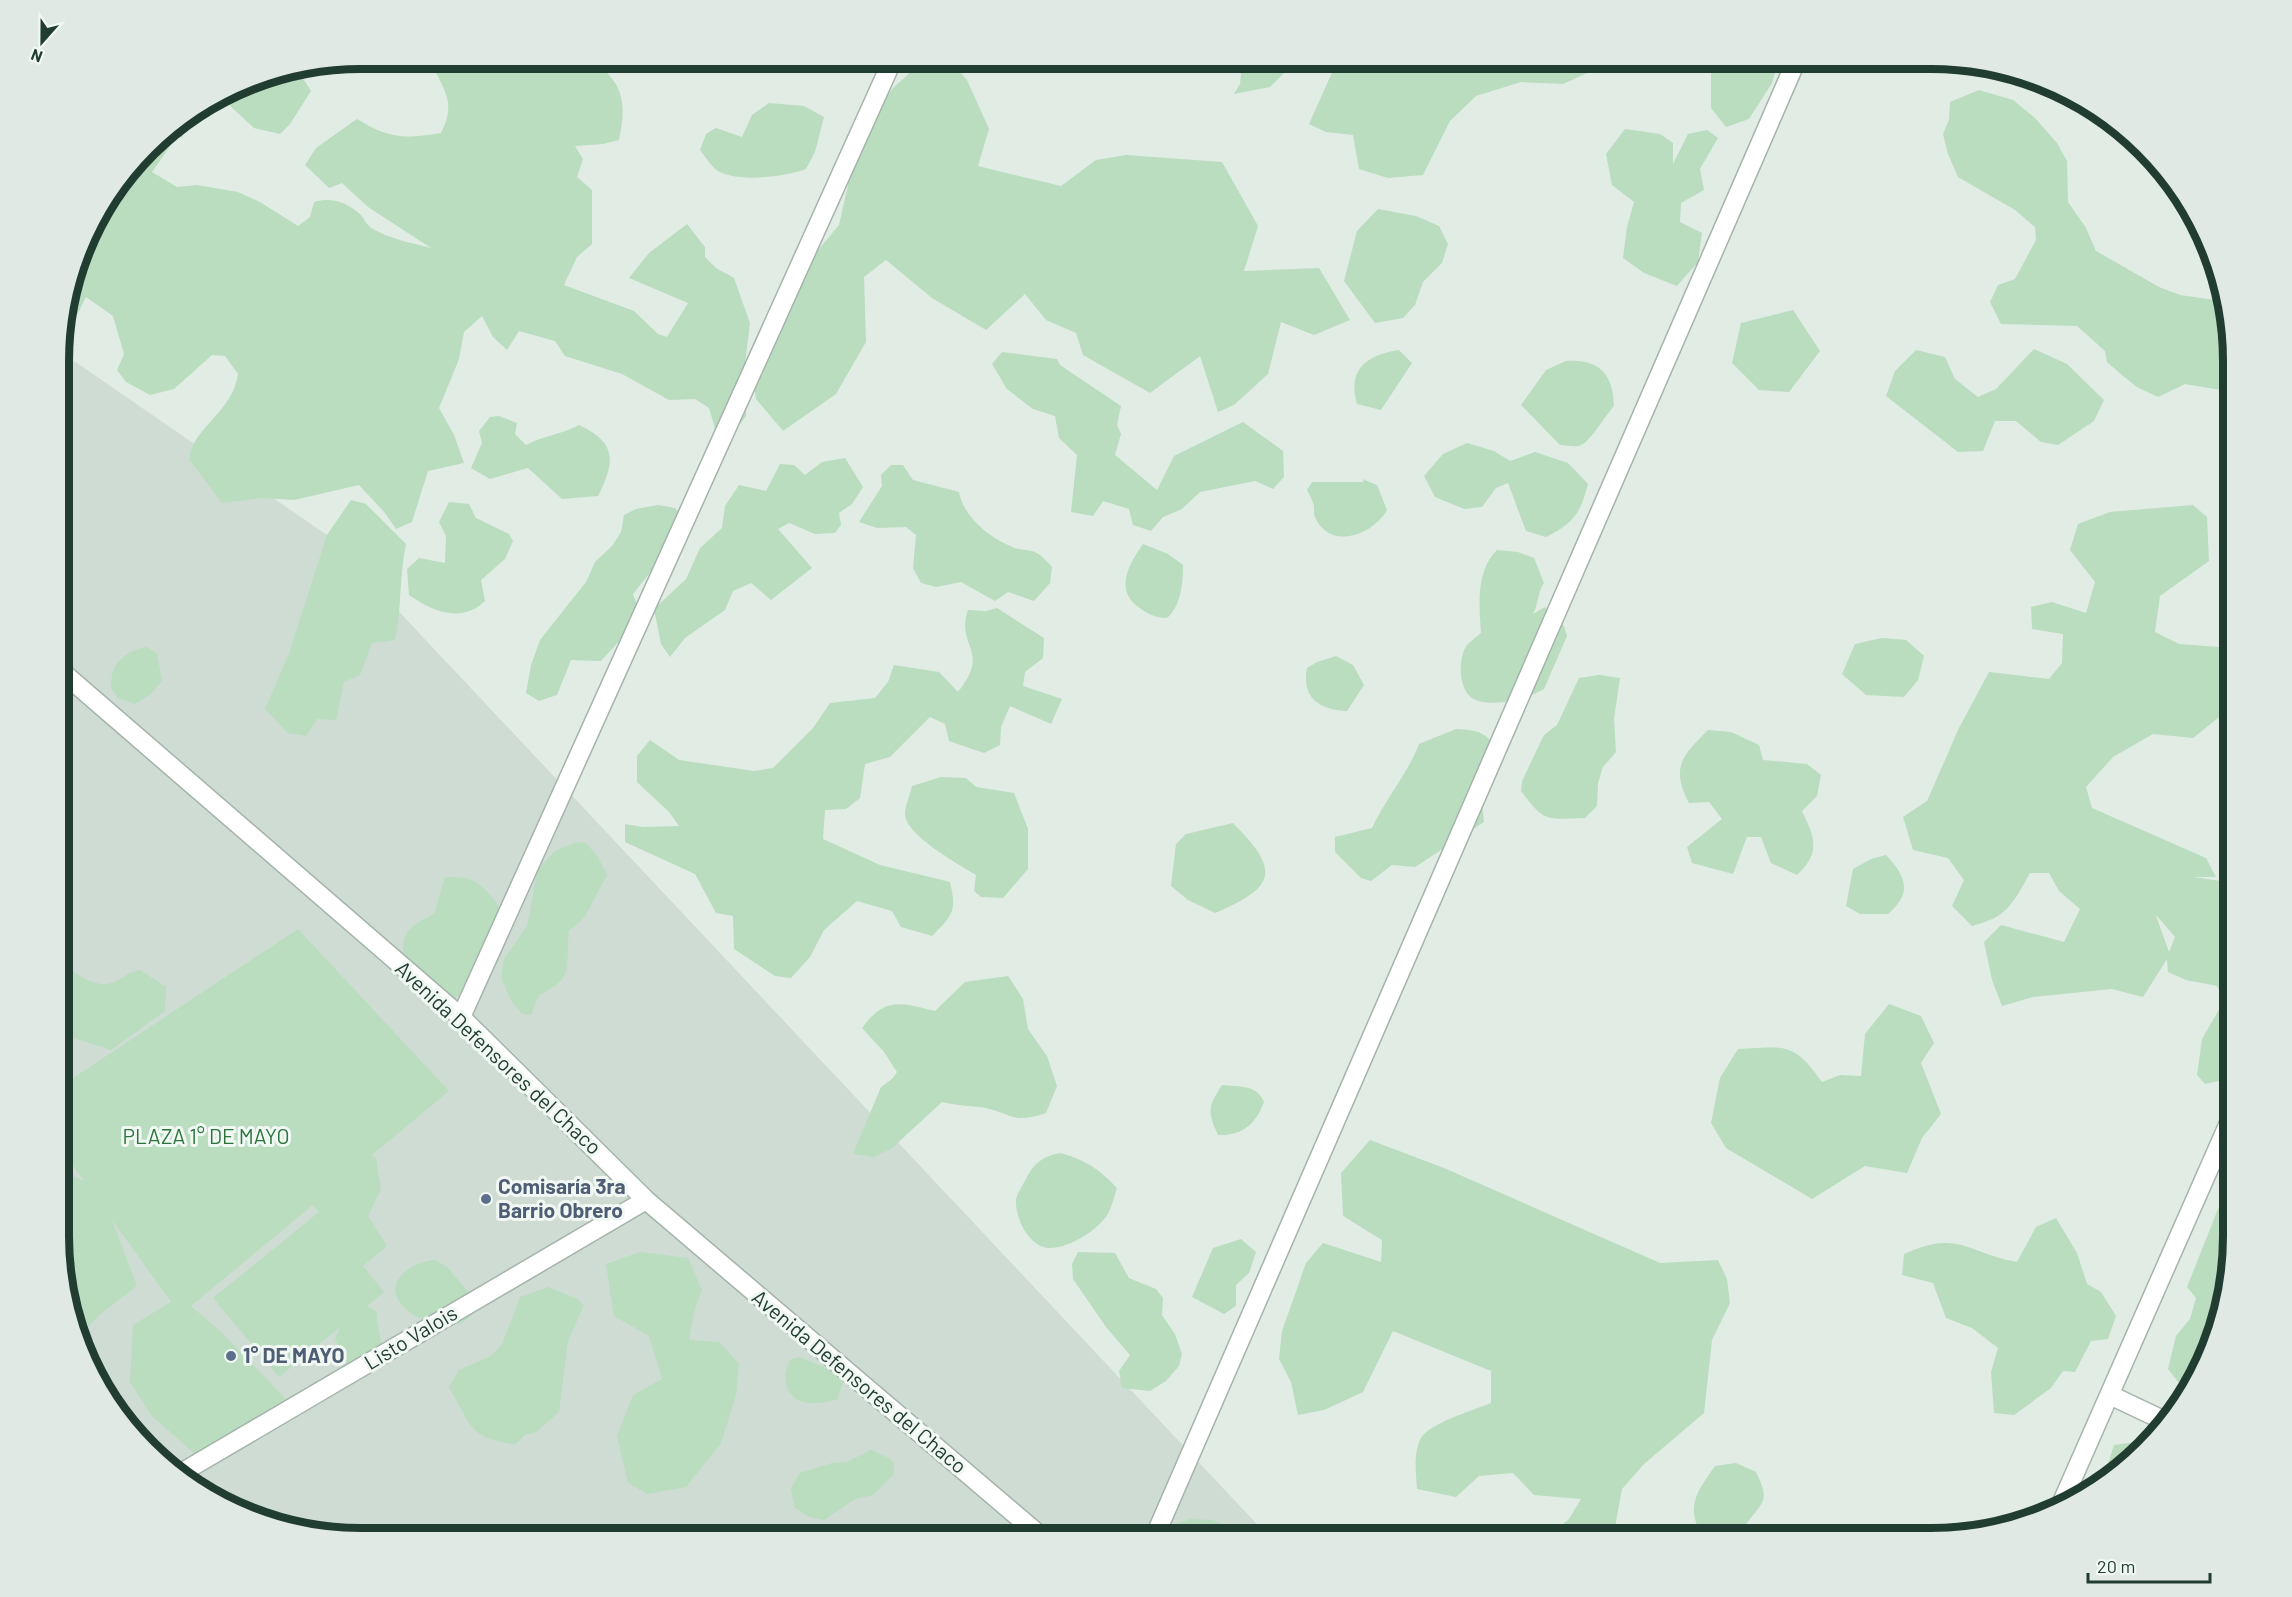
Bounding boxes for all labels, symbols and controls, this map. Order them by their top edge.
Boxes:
north arrow [12,12,72,72]
text: N [28,46,45,67]
street label: Avenida Defensores del Chaco [391,955,607,1159]
park label: PLAZA 1° DE MAYO [122,1123,290,1148]
place label: Comisaría 3ra Barrio Obrero [498,1173,626,1222]
marker: Comisaría 3ra Barrio Obrero [479,1192,493,1206]
street label: Avenida Defensores del Chaco [748,1284,972,1478]
street label: Listo Valois [359,1299,461,1374]
place label: 1° DE MAYO [243,1342,345,1367]
marker: 1° DE MAYO [224,1349,238,1363]
scale bar [2088,1546,2210,1584]
text: 20 m [2097,1555,2135,1577]

